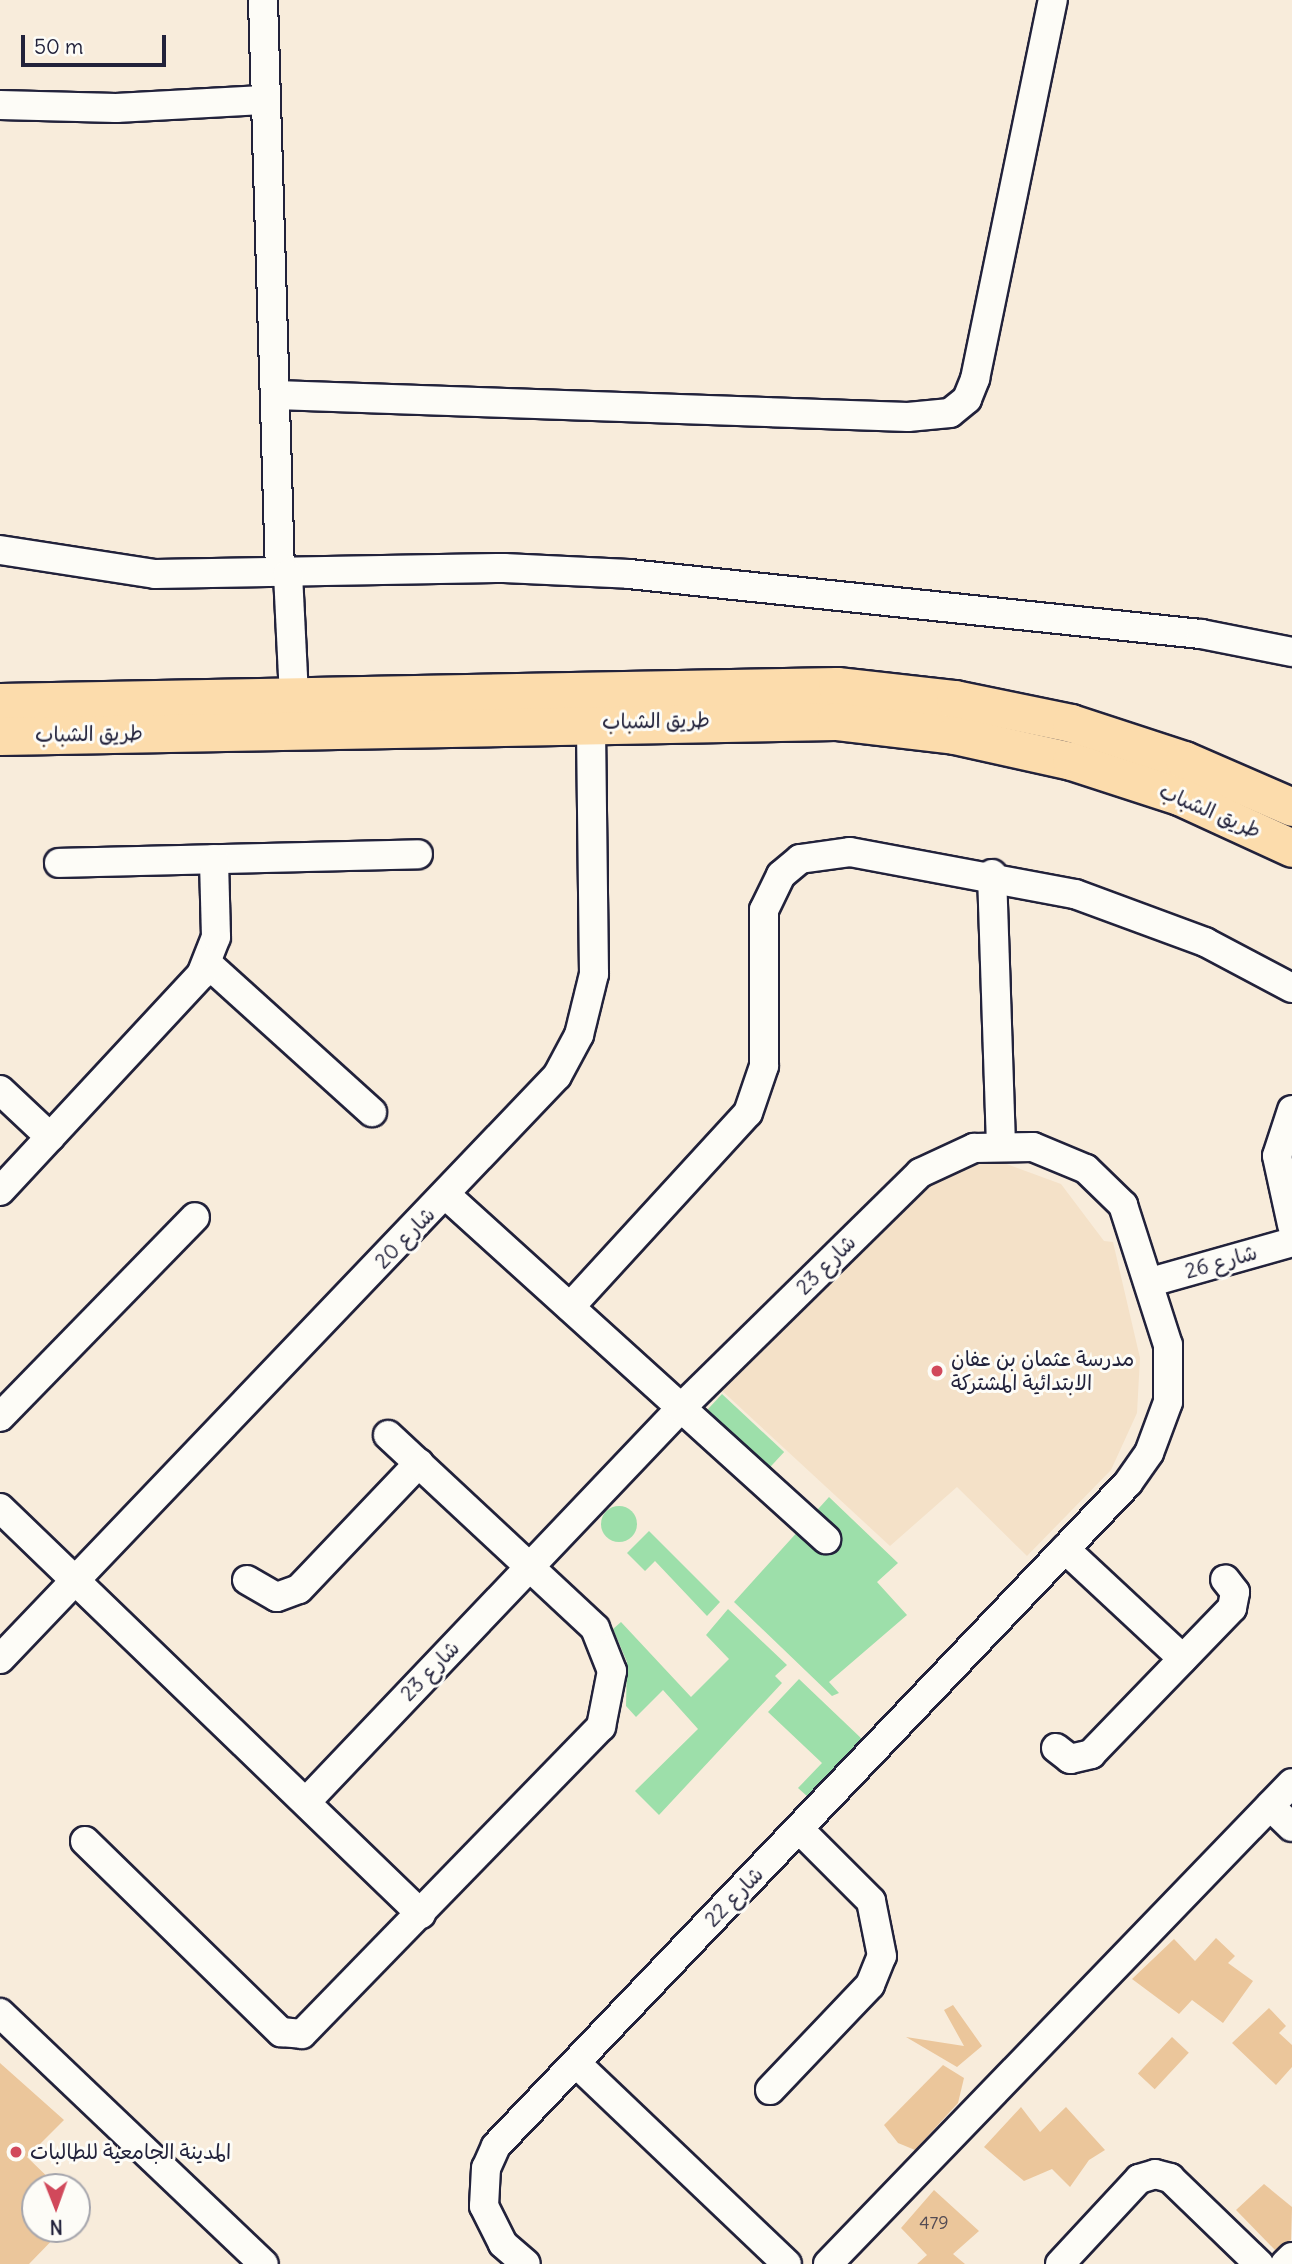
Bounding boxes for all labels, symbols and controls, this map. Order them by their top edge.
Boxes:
scale bar [24,21,170,65]
text: 50 m [34,33,83,60]
street label: طريق الشباب [602,707,710,735]
street label: طريق الشباب [35,720,143,748]
street label: طريق الشباب [1155,778,1265,844]
street label: شارع 20 [370,1202,440,1274]
street label: شارع 23 [791,1230,861,1300]
street label: شارع 26 [1182,1240,1260,1284]
place label: مدرسة عثمان بن عفان الابتدائية المشتركة [951,1346,1134,1396]
marker: مدرسة عثمان بن عفان الابتدائية المشتركة [929,1363,945,1379]
street label: شارع 23 [395,1636,465,1706]
street label: شارع 22 [699,1862,769,1932]
place label: المدينة الجامعية للطالبات [30,2139,231,2165]
marker: المدينة الجامعية للطالبات [8,2144,24,2160]
north arrow [21,2173,91,2243]
house number: 479 [919,2212,949,2234]
text: N [50,2215,63,2239]

